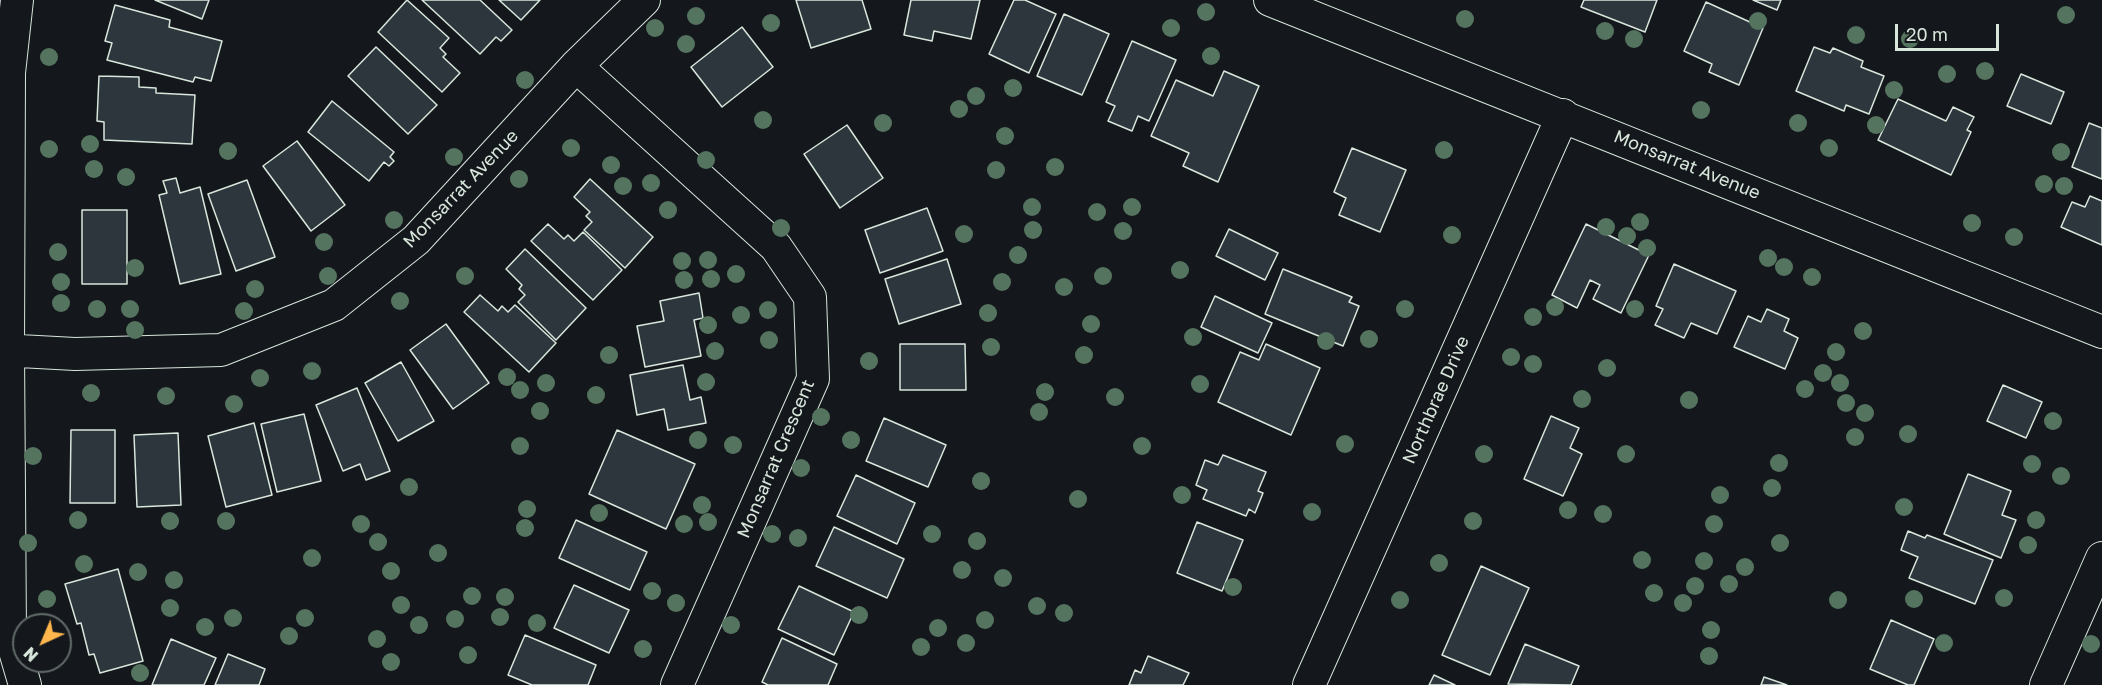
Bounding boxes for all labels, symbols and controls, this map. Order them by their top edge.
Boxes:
scale bar [1898,12,2002,50]
text: 20 m [1906,23,1948,45]
street label: Monsarrat Avenue [399,125,523,253]
street label: Monsarrat Avenue [1611,126,1763,204]
street label: Northbrae Drive [1398,333,1474,467]
street label: Monsarrat Crescent [733,377,819,541]
north arrow [12,613,72,673]
text: N [20,643,42,666]

